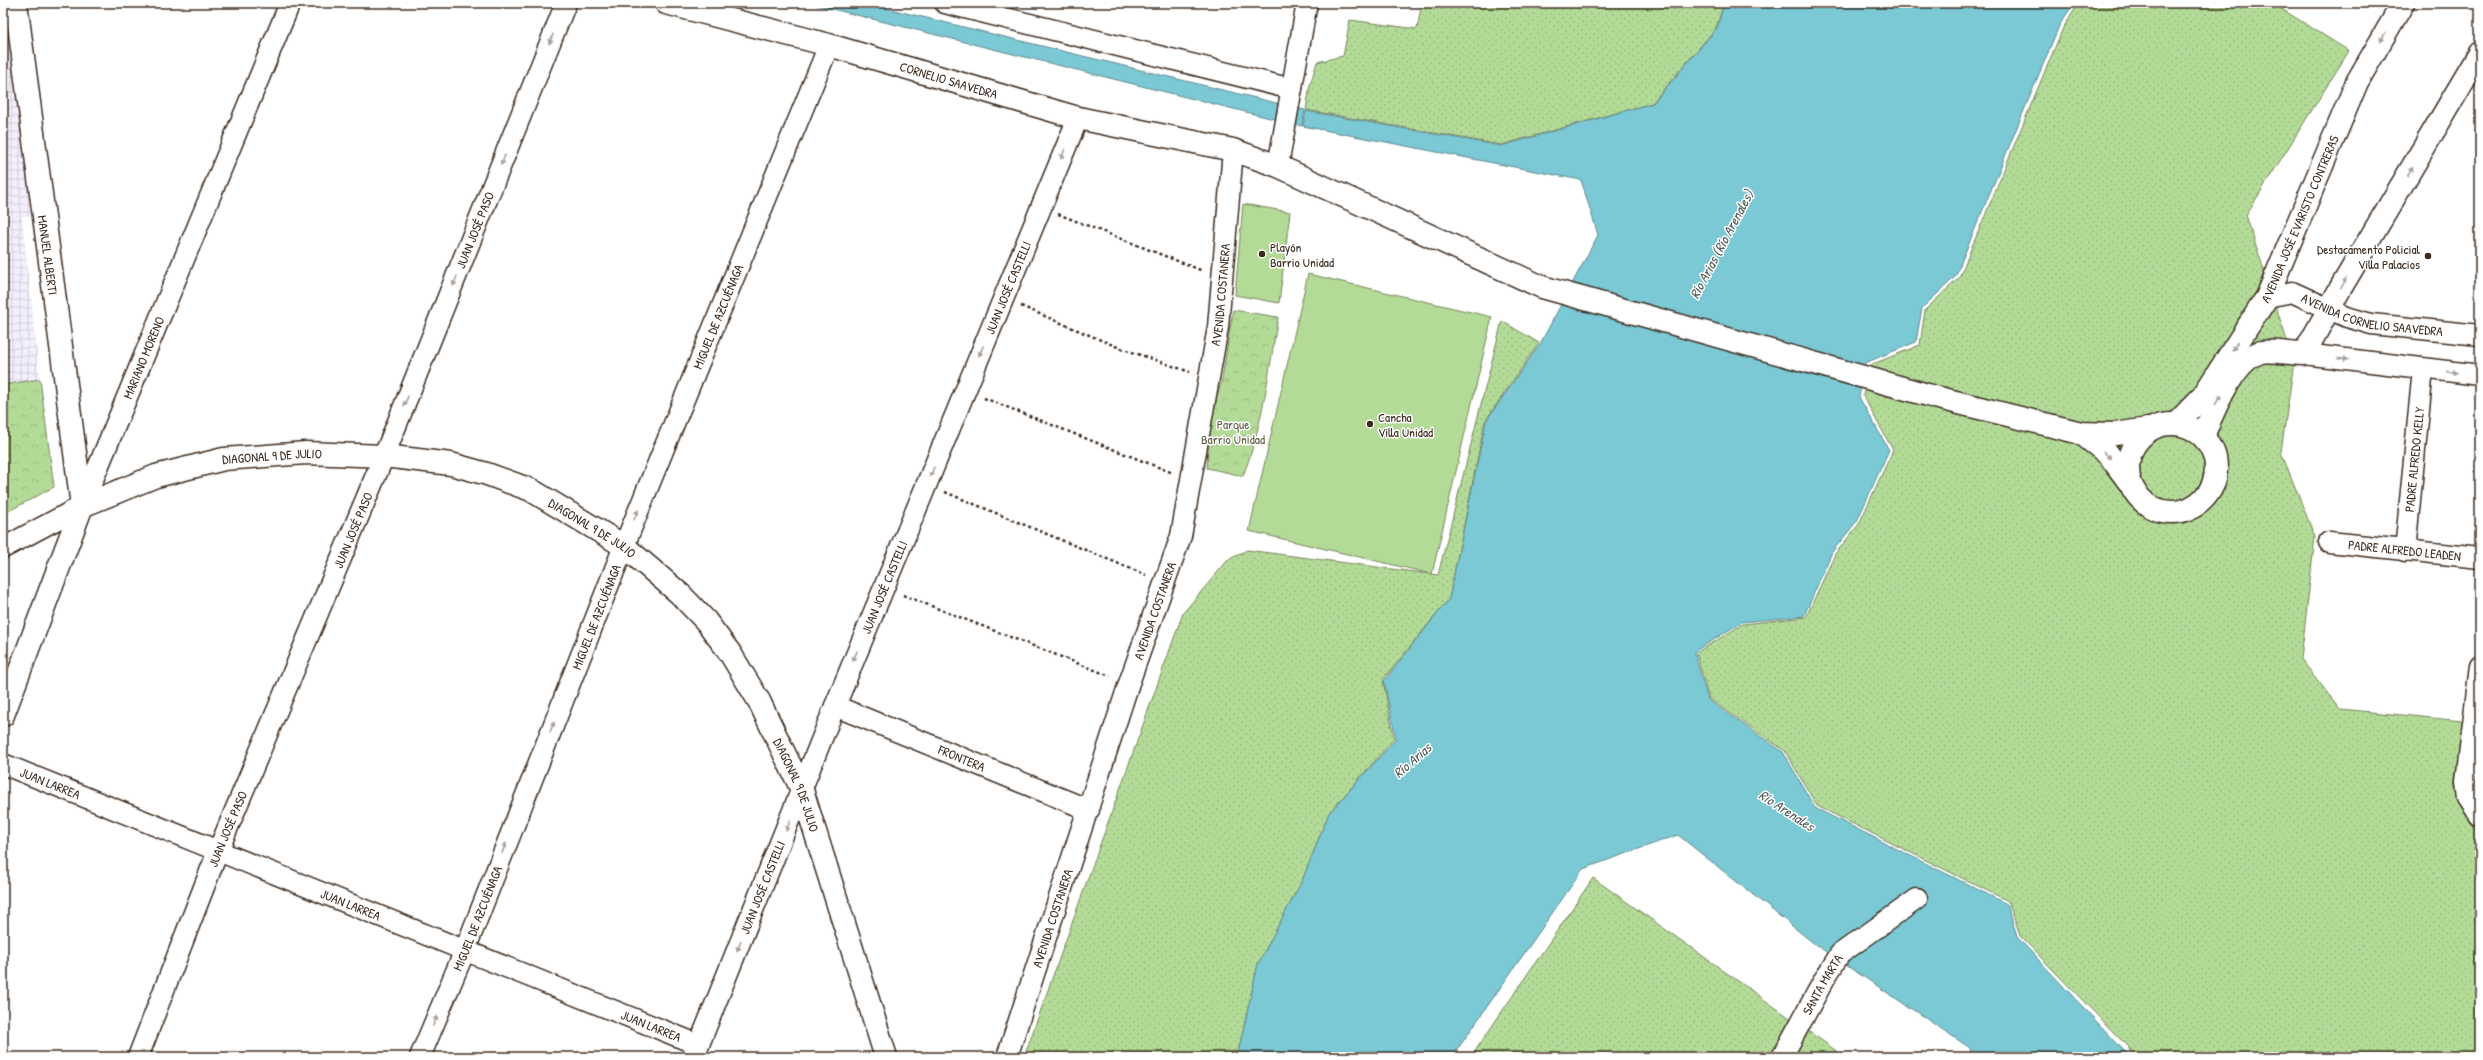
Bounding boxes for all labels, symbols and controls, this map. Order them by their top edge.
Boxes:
one-way arrow [2380,31,2387,43]
one-way arrow [548,34,554,46]
street label: CORNELIO SAAVEDRA [898,57,1000,103]
street label: AVENIDA JOSÉ EVARISTO CONTRERAS [2257,133,2343,306]
one-way arrow [1060,148,1066,160]
one-way arrow [500,154,506,165]
one-way arrow [2406,166,2413,178]
water label: Río Arias (Río Arenales) [1684,186,1758,302]
street label: JUAN JOSÉ PASO [451,189,498,271]
street label: MANUEL ALBERTI [34,214,62,296]
street label: JUAN JOSÉ CASTELLI [981,238,1035,337]
place label: Playón Barrio Unidad [1270,238,1334,271]
place label: Destacamento Policial Villa Palacios [2317,240,2421,273]
street label: AVENIDA COSTANERA [1206,242,1234,347]
marker: Playón Barrio Unidad [1257,249,1267,259]
marker: Destacamento Policial Villa Palacios [2423,251,2433,261]
street label: MIGUEL DE AZCUÉNAGA [688,261,748,372]
one-way arrow [451,275,457,287]
one-way arrow [2340,277,2347,289]
street label: AVENIDA CORNELIO SAAVEDRA [2299,289,2444,340]
street label: MARIANO MORENO [118,314,168,401]
one-way arrow [2231,341,2239,351]
one-way arrow [978,346,984,357]
one-way arrow [2337,355,2349,362]
one-way arrow [2446,369,2458,375]
one-way arrow [2215,394,2222,406]
one-way arrow [403,396,409,408]
street label: PADRE ALFREDO KELLY [2400,406,2428,513]
place label: Cancha Villa Unidad [1378,408,1433,441]
park label: Parque Barrio Unidad [1201,415,1265,448]
marker: Cancha Villa Unidad [1365,419,1375,429]
street label: DIAGONAL 9 DE JULIO [221,444,322,468]
one-way arrow [2102,450,2112,460]
one-way arrow [928,466,934,478]
street label: JUAN JOSÉ PASO [329,489,377,571]
street label: DIAGONAL 9 DE JULIO [545,494,640,562]
one-way arrow [633,510,639,521]
street label: PADRE ALFREDO LEADEN [2347,535,2462,565]
street label: JUAN JOSÉ CASTELLI [857,538,911,636]
street label: AVENIDA COSTANERA [1129,559,1180,662]
street label: MIGUEL DE AZCUÉNAGA [567,561,625,672]
one-way arrow [852,651,858,662]
one-way arrow [549,722,555,733]
street label: DIAGONAL 9 DE JULIO [769,735,824,834]
water label: Río Arias [1389,737,1436,782]
street label: FRONTERA [935,740,988,776]
street label: JUAN LARREA [18,763,84,804]
water label: Río Arenales [1756,785,1820,836]
street label: JUAN JOSÉ PASO [204,788,251,870]
one-way arrow [784,820,790,832]
street label: JUAN JOSÉ CASTELLI [735,838,789,937]
one-way arrow [502,842,508,854]
street label: MIGUEL DE AZCUÉNAGA [448,863,506,974]
street label: AVENIDA COSTANERA [1028,866,1077,970]
street label: JUAN LARREA [318,884,384,925]
one-way arrow [736,941,742,952]
street label: SANTA MARTA [1798,950,1847,1018]
street label: JUAN LARREA [618,1005,685,1046]
one-way arrow [432,1015,438,1027]

